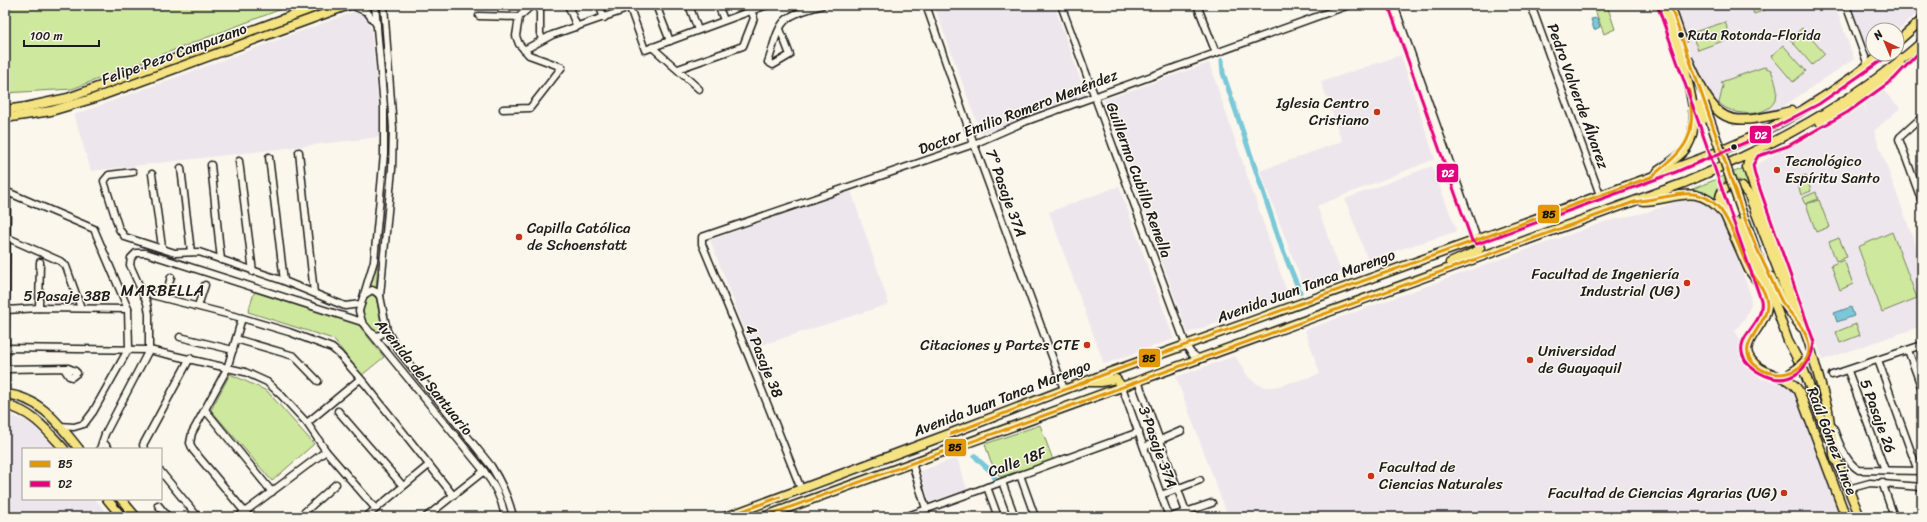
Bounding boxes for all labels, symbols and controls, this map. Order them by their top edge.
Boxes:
street label: Felipe Pezo Campuzano [97,15,251,92]
street label: Pedro Valverde Álvarez [1540,20,1617,173]
scale bar [24,22,99,48]
north arrow [1865,22,1905,62]
place label: Ruta Rotonda-Florida [1688,23,1821,48]
text: 100 m [30,25,63,47]
text: N [1868,25,1888,45]
marker: Ruta Rotonda-Florida [1676,30,1686,40]
street label: Doctor Emilio Romero Menéndez [914,62,1122,162]
place label: Iglesia Centro Cristiano [1275,90,1369,133]
street label: Guillermo Cubillo Renella [1099,98,1179,262]
marker: Iglesia Centro Cristiano [1372,107,1382,117]
line badge: D2 [1749,125,1772,144]
text: D2 [1755,126,1768,145]
unlabelled marker [1729,142,1739,152]
street label: 7° Pasaje 37A [978,145,1034,241]
place label: Tecnológico Espíritu Santo [1785,148,1880,191]
line badge: D2 [1436,163,1459,183]
text: D2 [1442,164,1455,183]
marker: Tecnológico Espíritu Santo [1772,165,1782,175]
line badge: B5 [1537,204,1560,224]
text: B5 [1542,205,1556,224]
place label: Capilla Católica de Schoenstatt [527,215,631,258]
marker: Capilla Católica de Schoenstatt [514,232,524,242]
street label: Avenida Juan Tanca Marengo [1212,241,1399,331]
place label: Facultad de Ingeniería Industrial (UG) [1531,261,1680,304]
district label: MARBELLA [121,276,205,305]
marker: Facultad de Ingeniería Industrial (UG) [1682,278,1692,288]
street label: 5 Pasaje 38B [24,283,111,309]
street label: Avenida del Santuario [368,312,480,442]
street label: 4 Pasaje 38 [737,320,791,402]
place label: Citaciones y Partes CTE [920,332,1081,358]
place label: Universidad de Guayaquil [1538,338,1622,381]
marker: Citaciones y Partes CTE [1082,340,1092,350]
line badge: B5 [1138,348,1161,368]
text: B5 [1142,349,1156,368]
street label: Avenida Juan Tanca Marengo [909,352,1095,444]
marker: Universidad de Guayaquil [1525,355,1535,365]
street label: 5 Pasaje 26 [1853,375,1903,457]
street label: Raúl Gómez Lince [1799,383,1865,499]
street label: 3 Pasaje 37A [1131,402,1185,492]
line badge: B5 [944,438,967,457]
text: B5 [948,438,962,457]
street label: Calle 18F [984,439,1051,485]
legend [22,448,162,500]
text: B5 [58,453,73,475]
place label: Facultad de Ciencias Naturales [1379,454,1503,497]
marker: Facultad de Ciencias Naturales [1366,471,1376,481]
text: D2 [58,473,72,495]
place label: Facultad de Ciencias Agrarias (UG) [1548,480,1777,506]
marker: Facultad de Ciencias Agrarias (UG) [1779,488,1789,498]

